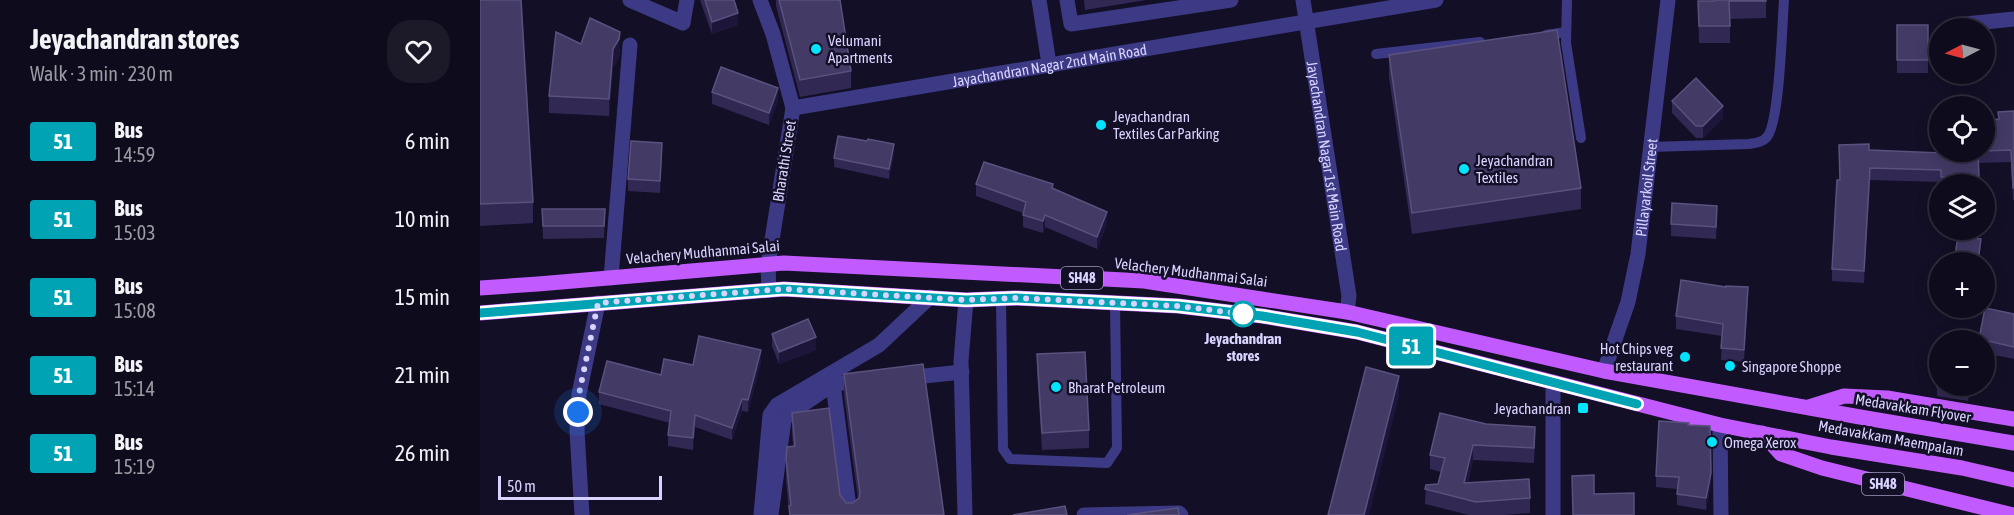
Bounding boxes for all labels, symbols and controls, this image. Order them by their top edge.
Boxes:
north arrow [1929,18,1995,84]
map controls [1929,18,1995,396]
button: heart [387,20,450,83]
text: Jeyachandran stores [30,23,239,55]
place label: Velumani Apartments [828,32,893,66]
street label: Jayachandran Nagar 2nd Main Road [951,40,1148,90]
marker: Velumani Apartments [809,42,823,56]
street label: Jayachandran Nagar 1st Main Road [1304,60,1350,252]
text: Walk · 3 min · 230 m [30,62,173,85]
button: locate [1929,96,1995,162]
place label: Jeyachandran Textiles Car Parking [1113,108,1220,142]
text: Bus [114,117,143,143]
marker: Jeyachandran Textiles Car Parking [1094,118,1108,132]
street label: Bharathi Street [769,119,799,203]
text: 6 min [405,128,450,154]
text: 51 [53,129,73,153]
street label: Pillayarkoil Street [1632,138,1660,238]
text: 14:59 [114,143,155,166]
place label: Jeyachandran Textiles [1476,152,1553,186]
marker: Jeyachandran Textiles [1457,162,1471,176]
button: layers [1929,174,1995,240]
text: Bus [114,195,143,221]
text: 10 min [395,206,450,232]
text: 51 [53,207,73,231]
text: 15:03 [114,221,156,244]
street label: Velachery Mudhanmai Salai [626,237,780,267]
button: + [1929,252,1995,318]
street label: Velachery Mudhanmai Salai [1114,254,1268,290]
road number: SH48 [1061,267,1103,289]
text: Bus [114,273,143,299]
text: 15 min [395,284,450,310]
text: 51 [53,285,73,309]
text: 15:08 [114,299,156,322]
marker: Jeyachandran stores [1230,301,1256,327]
line badge: 51 [1384,326,1438,366]
place label: Jeyachandran stores [1203,330,1282,364]
button: − [1929,330,1995,396]
text: 51 [1401,334,1421,358]
place label: Hot Chips veg restaurant [1600,340,1674,374]
marker: Hot Chips veg restaurant [1678,350,1692,364]
text: Bus [114,351,143,377]
place label: Singapore Shoppe [1742,358,1841,375]
marker: Singapore Shoppe [1723,359,1737,373]
text: 21 min [395,362,450,388]
text: 51 [53,363,73,387]
text: 15:14 [114,377,155,400]
place label: Bharat Petroleum [1068,379,1165,396]
marker: Bharat Petroleum [1049,380,1063,394]
street label: Medavakkam Flyover [1854,390,1973,426]
your location [563,397,593,427]
place label: Jeyachandran [1494,400,1571,417]
marker: Jeyachandran [1576,401,1590,415]
street label: Medavakkam Maempalam [1817,417,1965,459]
text: Bus [114,429,143,455]
place label: Omega Xerox [1724,434,1796,451]
marker: Omega Xerox [1705,435,1719,449]
text: 26 min [395,440,450,466]
text: 51 [53,441,73,465]
text: 15:19 [114,455,155,478]
scale bar [498,473,662,500]
road number: SH48 [1862,473,1904,495]
text: 50 m [507,477,536,495]

